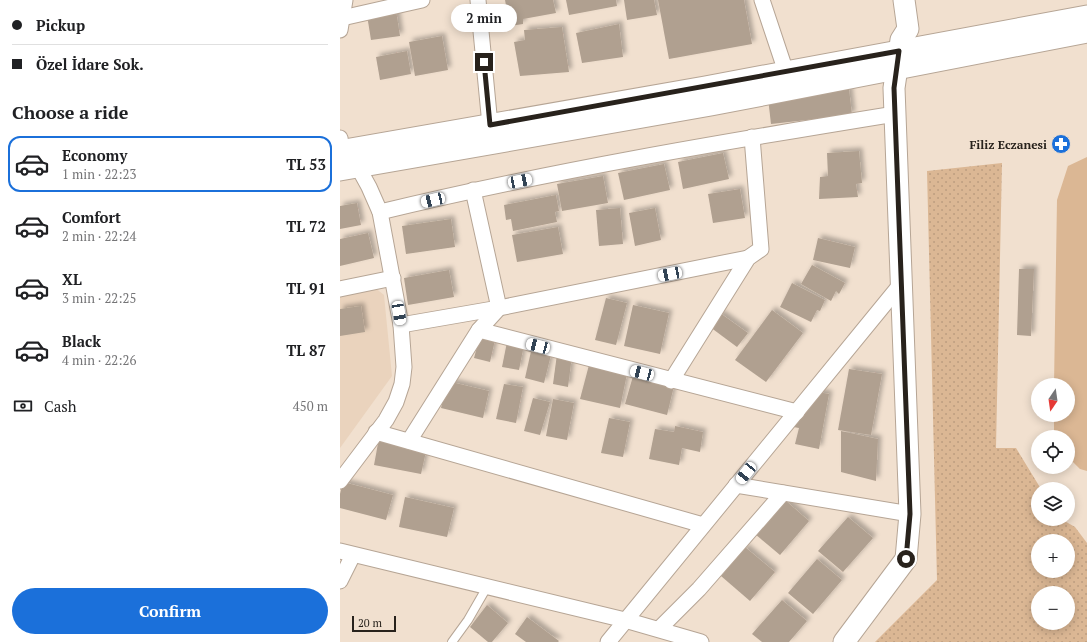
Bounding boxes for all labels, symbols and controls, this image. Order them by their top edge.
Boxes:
callout: 2 min [451,4,517,32]
text: 2 min [466,9,502,27]
text: Pickup [36,15,85,35]
route end [475,53,493,71]
text: Özel İdare Sok. [36,54,144,74]
text: Choose a ride [12,100,128,124]
pharmacy icon: Filiz Eczanesi [1050,133,1072,155]
place label: Filiz Eczanesi [969,137,1047,152]
text: Economy [62,145,127,165]
icon: car [14,146,50,182]
text: TL 53 [286,154,326,174]
text: 1 min · 22:23 [62,165,136,183]
car [507,173,533,189]
car [420,191,446,209]
text: Comfort [62,207,121,227]
icon: car [14,208,50,244]
text: TL 72 [286,216,326,236]
text: 2 min · 22:24 [62,227,136,245]
car [657,266,683,282]
text: XL [62,269,82,289]
icon: car [14,270,50,306]
text: TL 91 [286,278,326,298]
text: 3 min · 22:25 [62,289,136,307]
car [391,300,407,326]
text: Black [62,331,101,351]
icon: car [14,332,50,368]
car [525,337,551,355]
text: TL 87 [286,340,326,360]
text: 4 min · 22:26 [62,351,136,369]
car [629,364,655,382]
north arrow [1031,378,1075,422]
map controls [1031,378,1075,630]
icon: cash [12,395,34,417]
text: Cash [44,396,77,416]
text: 450 m [293,397,328,415]
button: locate [1031,430,1075,474]
car [734,460,758,486]
button: layers [1031,482,1075,526]
button: + [1031,534,1075,578]
route start [897,550,915,568]
button: − [1031,586,1075,630]
button: Confirm [12,588,328,634]
scale bar [352,614,396,633]
text: 20 m [358,616,382,630]

